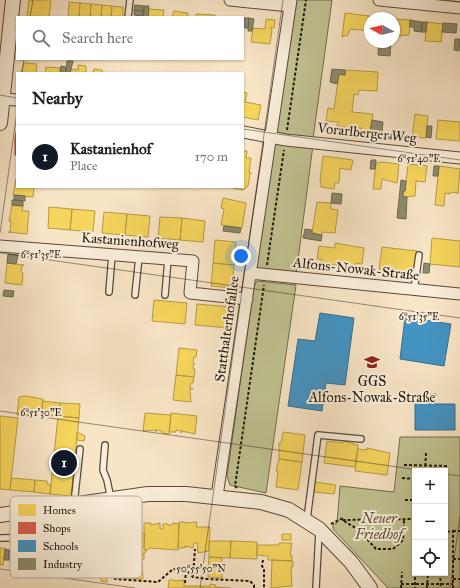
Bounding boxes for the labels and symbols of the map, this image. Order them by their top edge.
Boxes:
north arrow [364,12,400,48]
street label: Vorarlberger Weg [316,119,418,147]
text: 6°51'40"E [397,153,441,165]
street label: Kastanienhofweg [81,229,180,253]
your location [231,246,251,266]
text: 6°51'35"E [21,249,61,261]
street label: Alfons-Nowak-Straße [291,254,420,284]
street label: Statthalterhofallee [211,275,243,383]
text: 6°51'35"E [399,311,439,323]
school or university icon: GGS Alfons-Nowak-Straße [363,353,381,371]
place label: GGS Alfons-Nowak-Straße [308,373,436,406]
text: 6°51'30"E [20,407,62,419]
pin: 1 [51,448,77,478]
legend [10,496,142,578]
text: Homes [43,504,76,517]
park label: Neuer Friedhof [354,510,407,543]
text: Shops [43,522,71,535]
text: Schools [43,540,78,553]
text: Industry [43,558,83,571]
text: 50°55'50"N [176,563,226,575]

